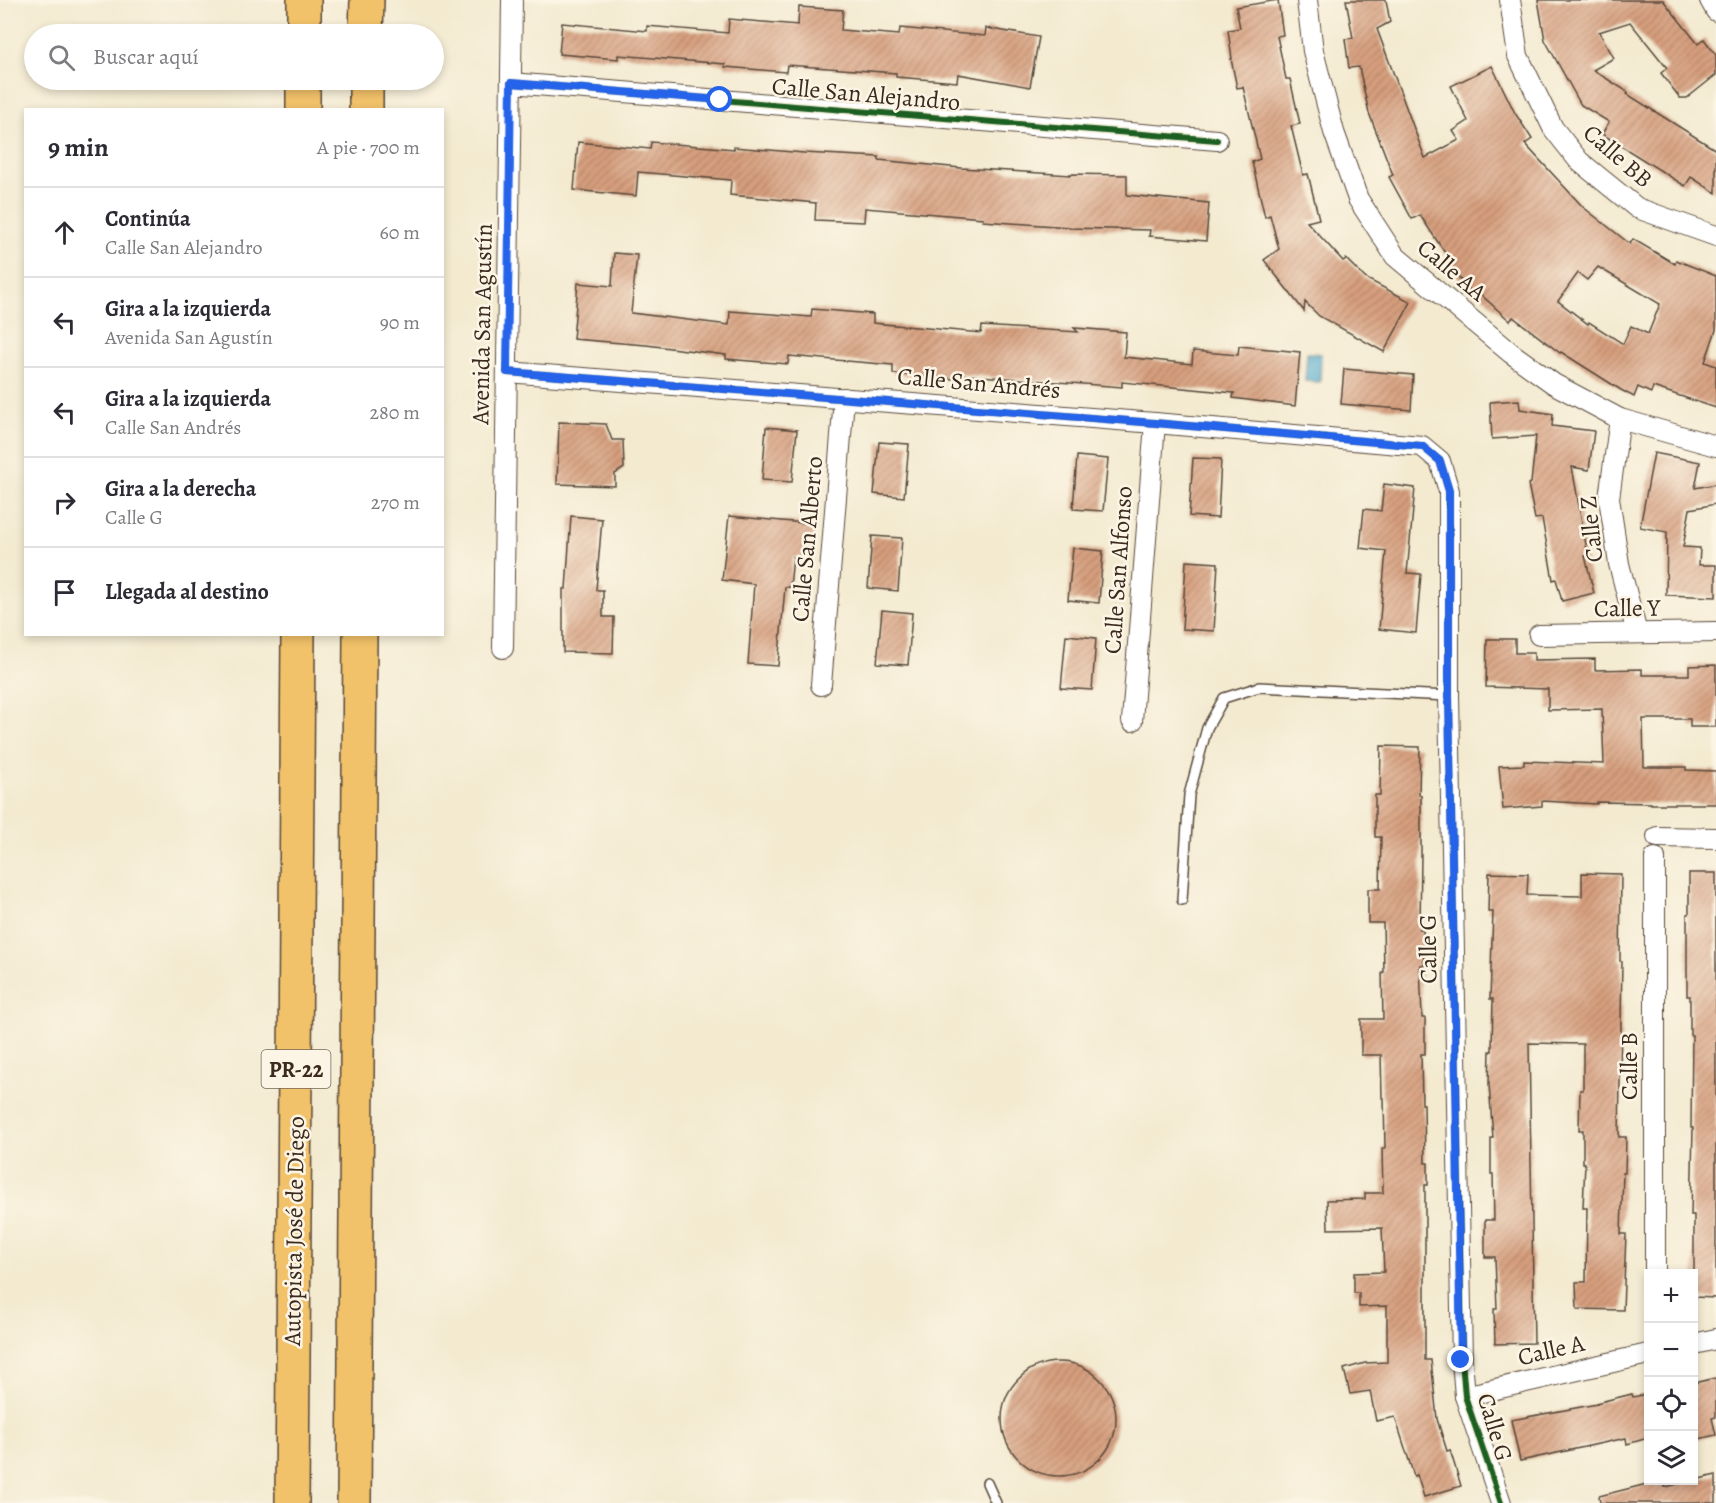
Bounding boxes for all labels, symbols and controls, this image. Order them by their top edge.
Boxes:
search box [24,24,444,90]
icon: search [45,41,78,74]
text: Buscar aquí [93,42,199,72]
street label: Calle San Alejandro [770,70,962,118]
route start [706,86,732,112]
street label: Calle BB [1577,117,1659,195]
text: 9 min [48,130,109,165]
text: A pie · 700 m [317,134,420,161]
text: Continúa [105,204,191,234]
icon: ahead [48,216,81,249]
text: 60 m [380,219,420,246]
street label: Avenida San Agustín [464,223,500,426]
street label: Calle AA [1411,232,1494,309]
text: Calle San Alejandro [105,234,263,261]
text: Gira a la izquierda [105,294,271,324]
icon: left [48,306,81,339]
text: 90 m [380,309,420,336]
text: Avenida San Agustín [105,324,273,351]
street label: Calle San Andrés [896,360,1062,406]
text: Gira a la izquierda [105,384,271,414]
icon: left [48,396,81,429]
text: 280 m [370,399,420,426]
text: Calle San Andrés [105,414,241,441]
street label: Calle San Alberto [784,455,830,623]
text: Gira a la derecha [105,474,256,504]
street label: Calle San Alfonso [1096,485,1140,655]
icon: right [48,486,81,519]
text: 270 m [371,489,420,516]
street label: Calle Z [1572,494,1610,564]
text: Calle G [105,504,163,531]
icon: arrive [48,576,81,609]
text: Llegada al destino [105,577,269,607]
street label: Calle Y [1594,591,1662,625]
street label: Calle G [1411,914,1445,984]
street label: Calle B [1613,1032,1645,1100]
road number: PR-22 [262,1050,330,1088]
street label: Autopista José de Diego [276,1116,312,1347]
map controls [1644,1269,1698,1485]
button: + [1644,1269,1698,1323]
button: − [1644,1323,1698,1377]
street label: Calle A [1515,1327,1588,1373]
route end [1447,1346,1473,1372]
button: locate [1644,1377,1698,1431]
street label: Calle G [1470,1389,1520,1465]
button: layers [1644,1431,1698,1485]

